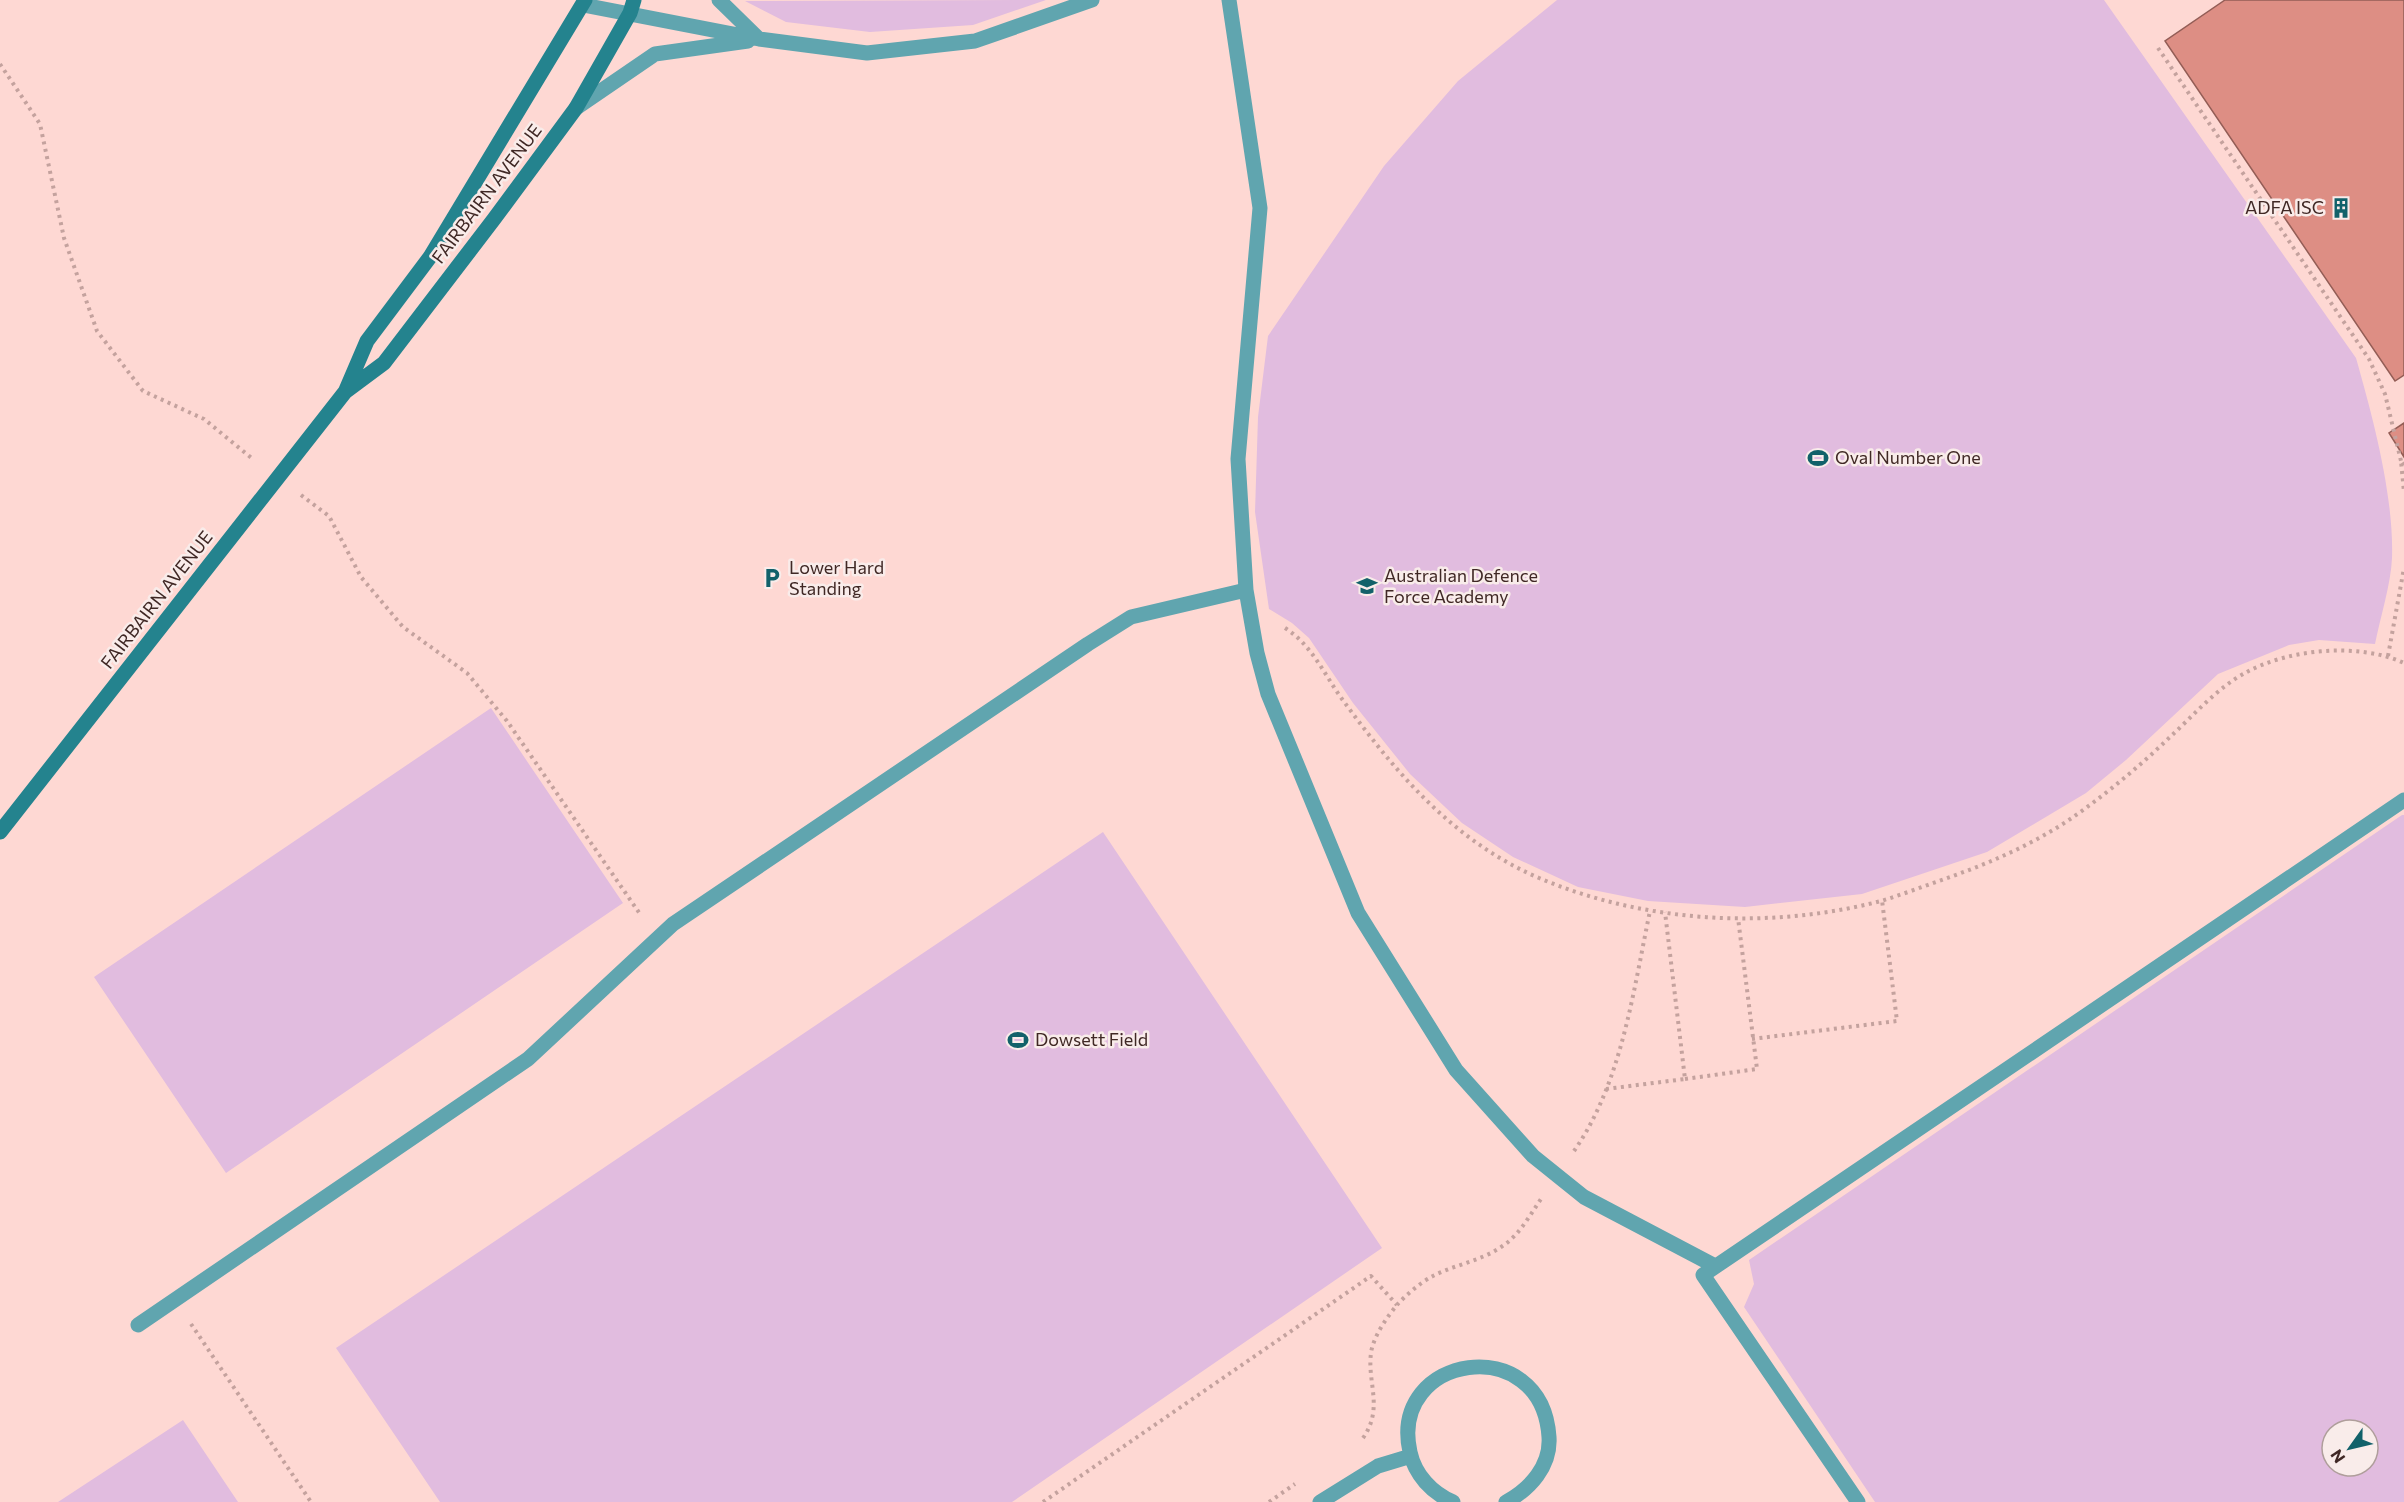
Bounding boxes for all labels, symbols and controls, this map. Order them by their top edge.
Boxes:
street label: FAIRBAIRN AVENUE [427,119,546,267]
place label: ADFA ISC [2245,196,2324,218]
building icon: ADFA ISC [2329,196,2353,220]
sports icon: Oval Number One [1806,446,1830,470]
place label: Oval Number One [1835,446,1981,468]
street label: FAIRBAIRN AVENUE [96,526,217,673]
place label: Lower Hard Standing [789,556,884,599]
place label: Australian Defence Force Academy [1384,564,1538,607]
parking icon: Lower Hard Standing [760,566,784,590]
school or university icon: Australian Defence Force Academy [1355,574,1379,598]
sports icon: Dowsett Field [1006,1028,1030,1052]
place label: Dowsett Field [1035,1028,1148,1050]
north arrow [2320,1418,2380,1478]
text: N [2326,1446,2348,1467]

